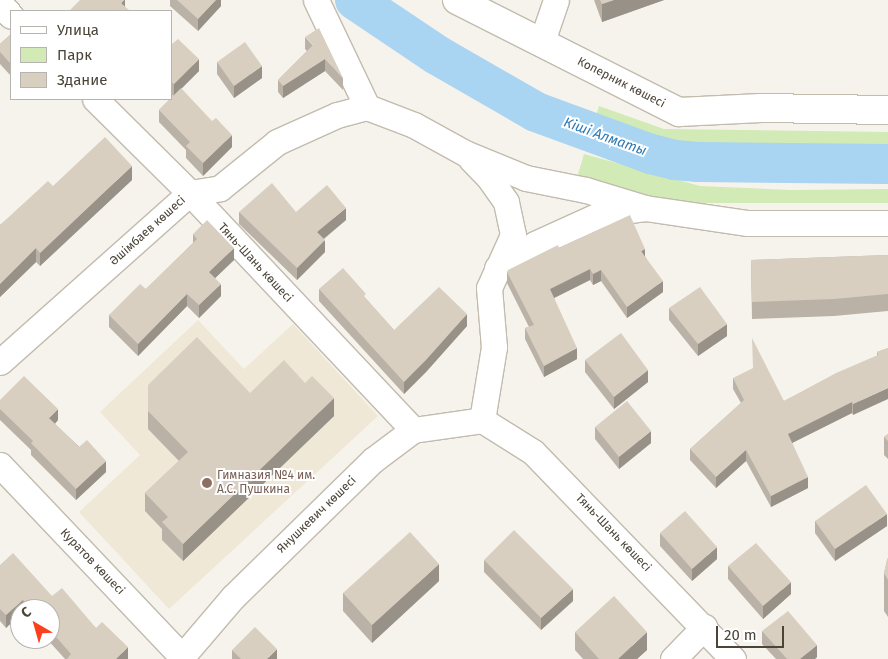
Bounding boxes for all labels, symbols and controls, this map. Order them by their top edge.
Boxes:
legend [10,10,172,100]
text: Улица [57,21,99,39]
text: Парк [57,46,92,64]
street label: Коперник көшесі [575,55,667,111]
text: Здание [57,71,107,89]
water label: Кіші Алматы [561,114,649,160]
street label: Әшімбаев көшесі [107,193,189,269]
street label: Тянь-Шань көшесі [215,221,295,305]
place label: Гимназия №4 им. А.С. Пушкина [217,469,315,497]
street label: Янушкевич көшесі [274,473,360,557]
marker: Гимназия №4 им. А.С. Пушкина [201,477,213,489]
street label: Тянь-Шань көшесі [572,491,654,575]
street label: Куратов көшесі [57,526,127,598]
north arrow [10,599,60,649]
text: С [18,603,34,622]
scale bar [718,616,786,648]
text: 20 m [724,626,757,644]

